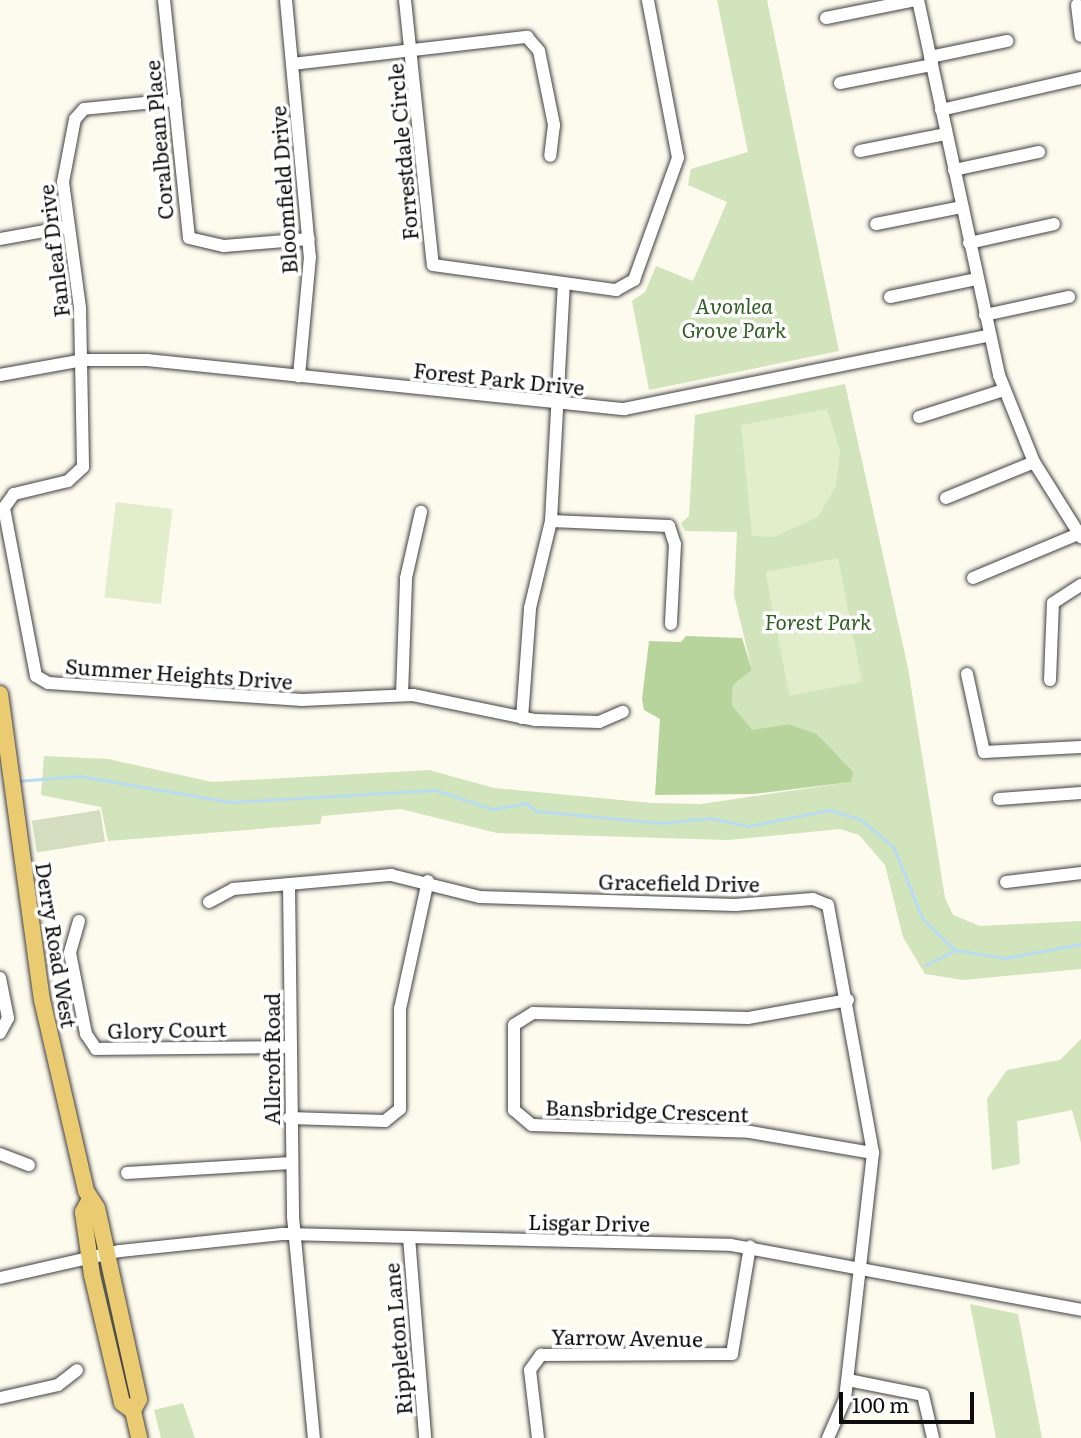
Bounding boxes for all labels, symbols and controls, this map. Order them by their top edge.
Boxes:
street label: Coralbean Place [138,59,178,221]
street label: Forrestdale Circle [382,62,422,242]
street label: Bloomfield Drive [265,105,301,275]
street label: Fanleaf Drive [32,183,74,319]
park label: Avonlea Grove Park [682,292,786,342]
street label: Forest Park Drive [412,356,586,400]
park label: Forest Park [764,608,872,634]
street label: Summer Heights Drive [64,652,294,694]
street label: Derry Road West [31,860,83,1030]
street label: Gracefield Drive [598,868,760,896]
street label: Allcroft Road [258,993,284,1125]
street label: Glory Court [107,1015,227,1043]
street label: Bansbridge Crescent [545,1094,749,1126]
street label: Lisgar Drive [528,1208,650,1236]
street label: Rippleton Lane [378,1262,416,1416]
street label: Yarrow Avenue [551,1323,703,1351]
scale bar [843,1378,978,1422]
text: 100 m [852,1388,909,1419]

